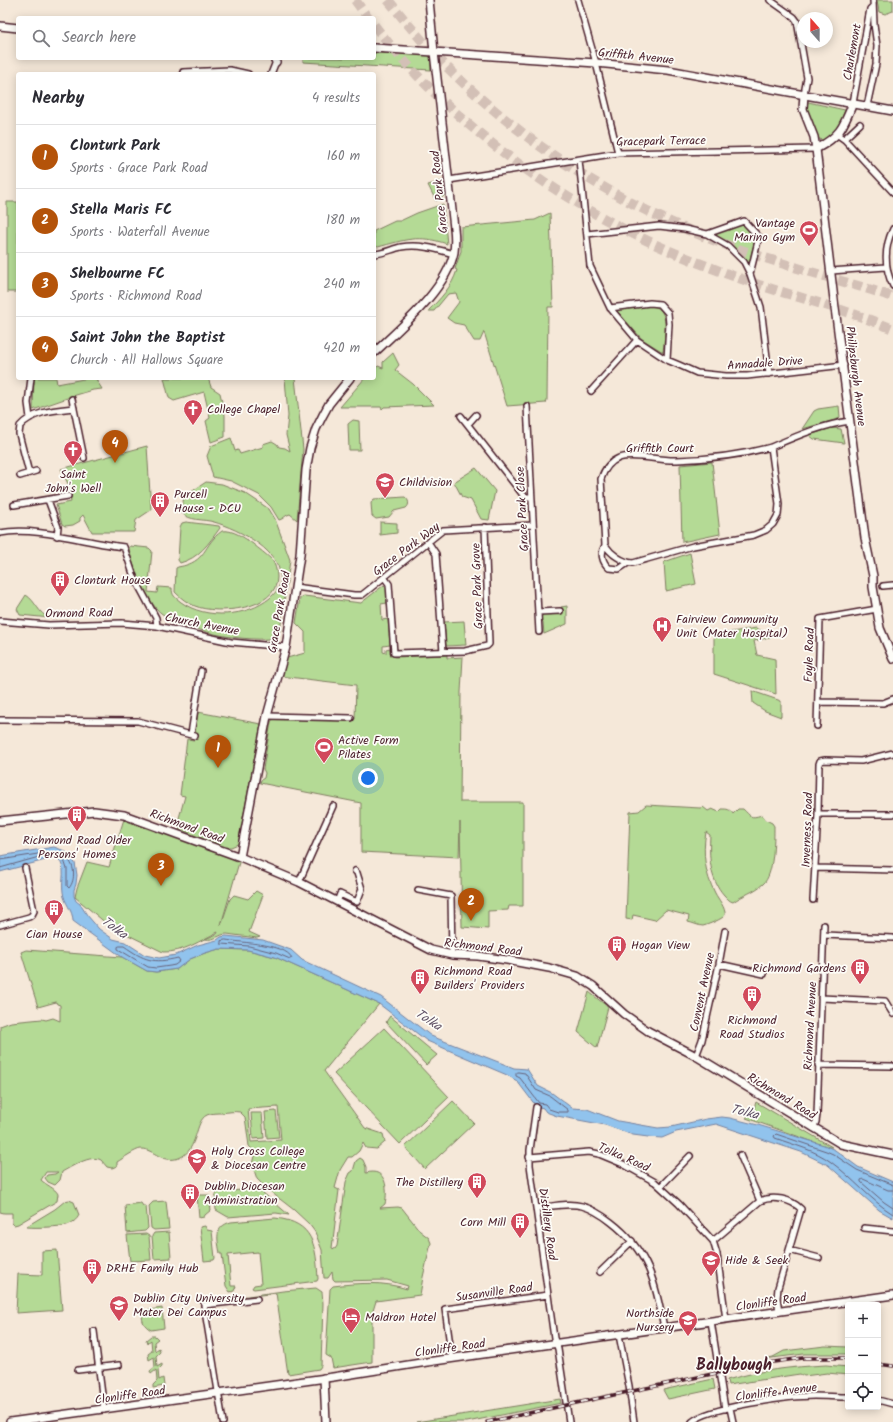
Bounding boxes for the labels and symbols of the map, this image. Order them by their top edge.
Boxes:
north arrow [797,12,833,48]
street label: Charlemont [838,22,867,82]
street label: Griffith Avenue [597,43,675,70]
street label: Gracepark Terrace [616,131,707,152]
street label: Grace Park Road [426,149,453,234]
place label: Vantage Marino Gym [734,214,796,247]
sports icon: Vantage Marino Gym [798,219,820,247]
street label: Philipsburgh Avenue [840,325,871,428]
street label: Annadale Drive [727,351,804,376]
church icon: College Chapel [182,398,204,426]
place label: College Chapel [207,400,280,419]
pin: 4 [102,430,128,463]
church icon: Saint John's Well [62,439,84,467]
street label: Griffith Court [626,439,694,458]
place label: Saint John's Well [45,465,101,498]
street label: Grace Park Close [511,465,534,552]
school or university icon: Childvision [374,471,396,499]
place label: Childvision [399,473,452,492]
place label: Purcell House - DCU [174,485,241,518]
building icon: Purcell House - DCU [149,490,171,518]
street label: Grace Park Way [369,518,444,581]
street label: Grace Park Grove [466,542,488,629]
building icon: Clonturk House [49,569,71,597]
street label: Grace Park Road [263,569,296,655]
place label: Clonturk House [74,571,151,590]
street label: Ormond Road [45,603,114,624]
street label: Church Avenue [163,608,241,641]
place label: Fairview Community Unit (Mater Hospital) [676,610,788,643]
hospital icon: Fairview Community Unit (Mater Hospital) [651,615,673,643]
street label: Foyle Road [799,626,820,683]
place label: Active Form Pilates [338,731,399,764]
pin: 1 [205,735,231,768]
sports icon: Active Form Pilates [313,736,335,764]
your location [358,768,378,788]
street label: Inverness Road [797,791,818,868]
building icon: Richmond Road Older Persons' Homes [66,804,88,832]
street label: Richmond Road [147,804,228,849]
place label: Richmond Road Older Persons' Homes [23,831,132,864]
pin: 3 [148,853,174,886]
pin: 2 [458,888,484,921]
building icon: Cian House [43,898,65,926]
water label: Tolka [97,911,132,946]
place label: Cian House [26,925,83,944]
street label: Richmond Road [443,933,524,962]
building icon: Hogan View [606,934,628,962]
place label: Hogan View [631,936,691,955]
street label: Convent Avenue [685,950,720,1034]
building icon: Richmond Gardens [849,957,871,985]
place label: Richmond Gardens [752,959,846,978]
place label: Richmond Road Builders' Providers [434,962,525,995]
building icon: Richmond Road Builders' Providers [409,967,431,995]
street label: Richmond Avenue [799,980,822,1071]
building icon: Richmond Road Studios [741,984,763,1012]
water label: Tolka [411,1004,446,1037]
place label: Richmond Road Studios [719,1011,785,1044]
street label: Richmond Road [743,1068,821,1125]
water label: Tolka [728,1099,762,1126]
street label: Tolka Road [595,1138,654,1178]
place label: Holy Cross College & Diocesan Centre [211,1142,307,1175]
school or university icon: Holy Cross College & Diocesan Centre [186,1147,208,1175]
building icon: The Distillery [466,1171,488,1199]
place label: The Distillery [396,1173,463,1192]
place label: Dublin Diocesan Administration [204,1177,285,1210]
building icon: Dublin Diocesan Administration [179,1182,201,1210]
street label: Distillery Road [533,1187,562,1263]
building icon: Corn Mill [509,1211,531,1239]
place label: Corn Mill [460,1213,506,1232]
school or university icon: Hide & Seek [700,1249,722,1277]
place label: Hide & Seek [725,1251,789,1270]
building icon: DRHE Family Hub [81,1257,103,1285]
place label: DRHE Family Hub [106,1259,199,1278]
street label: Susanville Road [454,1278,535,1307]
street label: Clonliffe Road [735,1288,809,1317]
place label: Dublin City University Mater Dei Campus [133,1289,244,1322]
school or university icon: Dublin City University Mater Dei Campus [108,1294,130,1322]
place label: Northside Nursery [626,1304,675,1337]
hotel icon: Maldron Hotel [340,1306,362,1334]
place label: Maldron Hotel [365,1308,436,1327]
school or university icon: Northside Nursery [677,1309,699,1337]
street label: Clonliffe Road [414,1334,488,1363]
district label: Ballybough [696,1353,772,1378]
street label: Clonliffe Avenue [734,1378,819,1407]
street label: Clonliffe Road [94,1381,168,1410]

